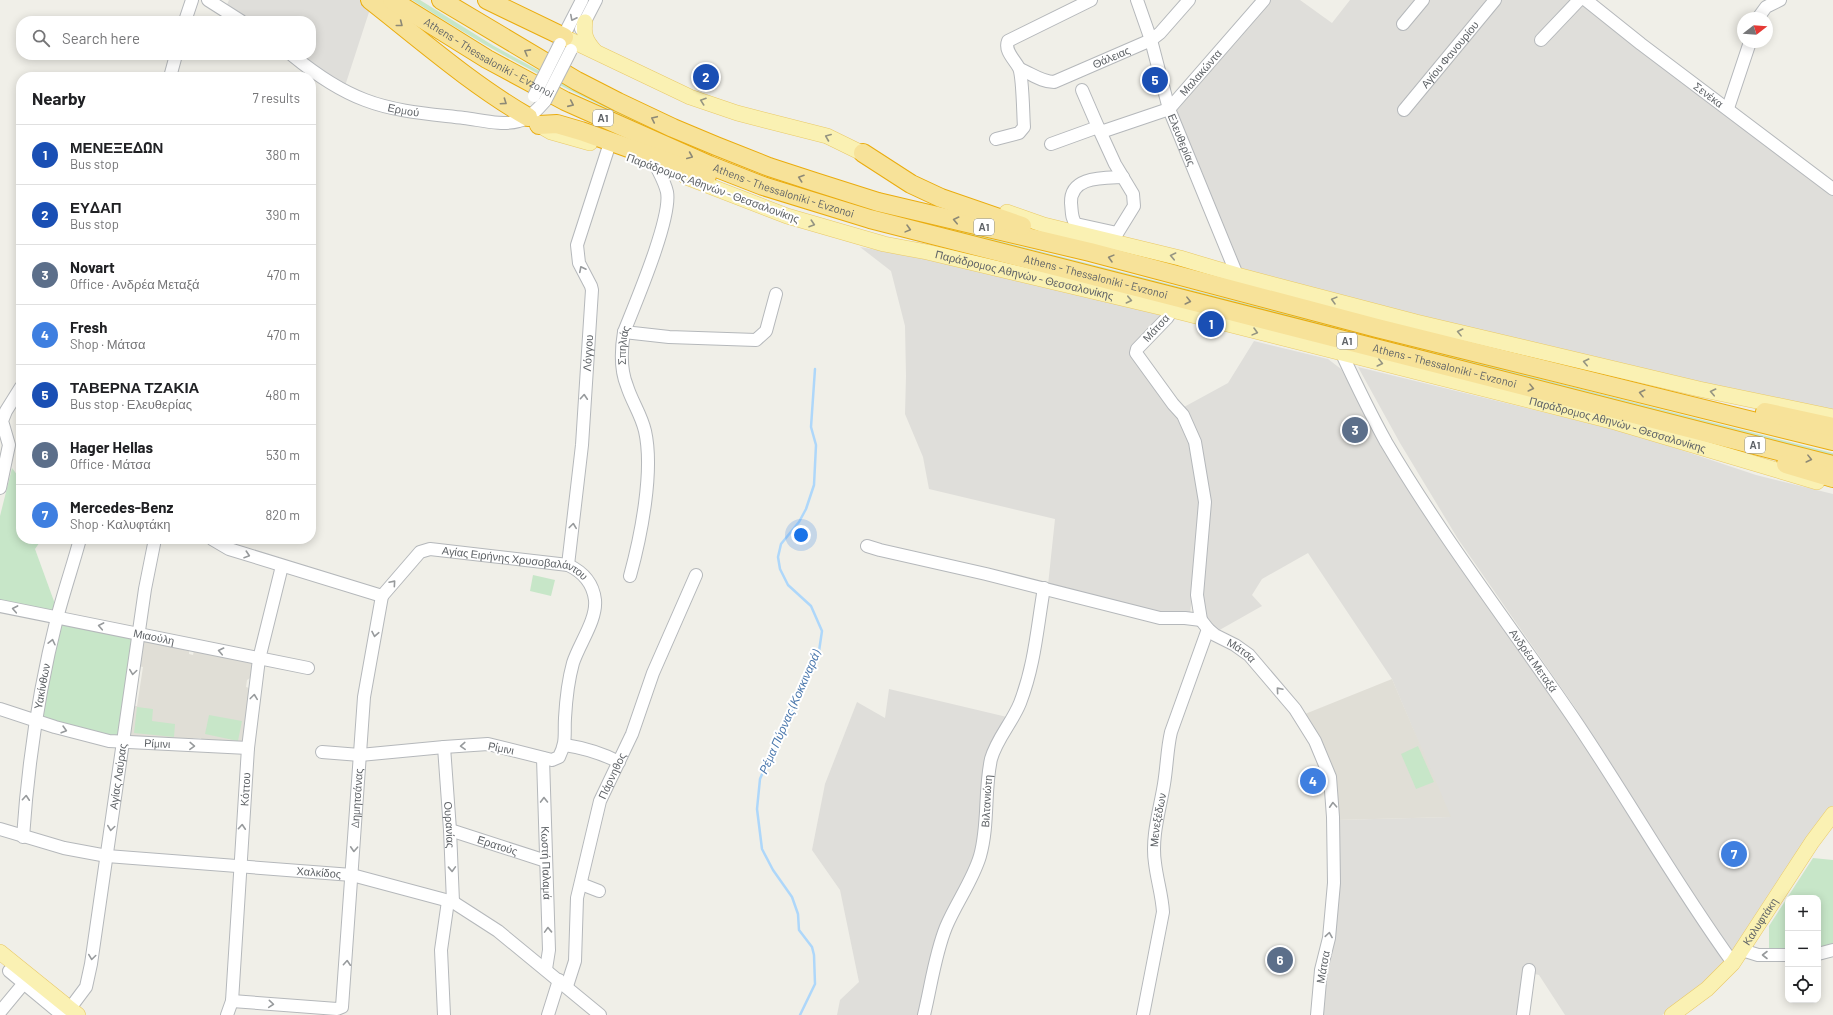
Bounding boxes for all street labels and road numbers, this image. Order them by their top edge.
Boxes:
street label: Athens - Thessaloniki - Evzonoi [422,15,557,100]
street label: Αγίου Φανουρίου [1418,18,1481,90]
street label: Θάλειας [1090,43,1132,71]
street label: Μαλακώντα [1177,46,1224,98]
street label: Σενέκα [1691,79,1727,110]
street label: Ερμού [387,100,420,119]
road number: Α1 [593,110,613,126]
street label: Ελευθερίας [1166,112,1199,168]
street label: Παράδρομος Αθηνών - Θεσσαλονίκης [625,150,801,225]
street label: Athens - Thessaloniki - Evzonoi [711,160,856,220]
road number: Α1 [974,219,994,235]
street label: Παράδρομος Αθηνών - Θεσσαλονίκης [934,247,1115,302]
street label: Athens - Thessaloniki - Evzonoi [1023,252,1169,301]
street label: Μάτσα [1140,311,1172,344]
street label: Σπηλιάς [615,323,632,365]
road number: Α1 [1337,333,1357,349]
street label: Λόγγου [580,334,595,372]
street label: Athens - Thessaloniki - Evzonoi [1371,341,1518,390]
street label: Παράδρομος Αθηνών - Θεσσαλονίκης [1528,394,1708,455]
road number: Α1 [1745,437,1765,453]
street label: Αγίας Ειρήνης Χρυσοβαλάντου [441,543,591,582]
street label: Μιαούλη [132,626,176,647]
street label: Ανδρέα Μεταξά [1507,626,1561,695]
street label: Μάτσα [1225,635,1260,665]
street label: Υακίνθων [31,662,52,710]
street label: Ρίμινι [144,736,171,750]
street label: Ρίμινι [487,739,516,756]
street label: Αγίας Λαύρας [106,742,129,810]
street label: Πάρνηθος [595,750,628,801]
street label: Δημητσάνας [348,768,365,828]
street label: Κόττου [237,772,252,807]
street label: Βιλτανιώτη [978,774,994,828]
street label: Μενεξέδων [1147,791,1168,847]
street label: Ουρανίας [442,801,458,848]
street label: Κωστή Παλαμά [539,826,554,901]
street label: Ερατούς [476,832,520,857]
street label: Χαλκίδος [296,864,342,880]
street label: Καλυφτάκη [1740,895,1780,947]
street label: Μάτσα [1313,949,1332,984]

